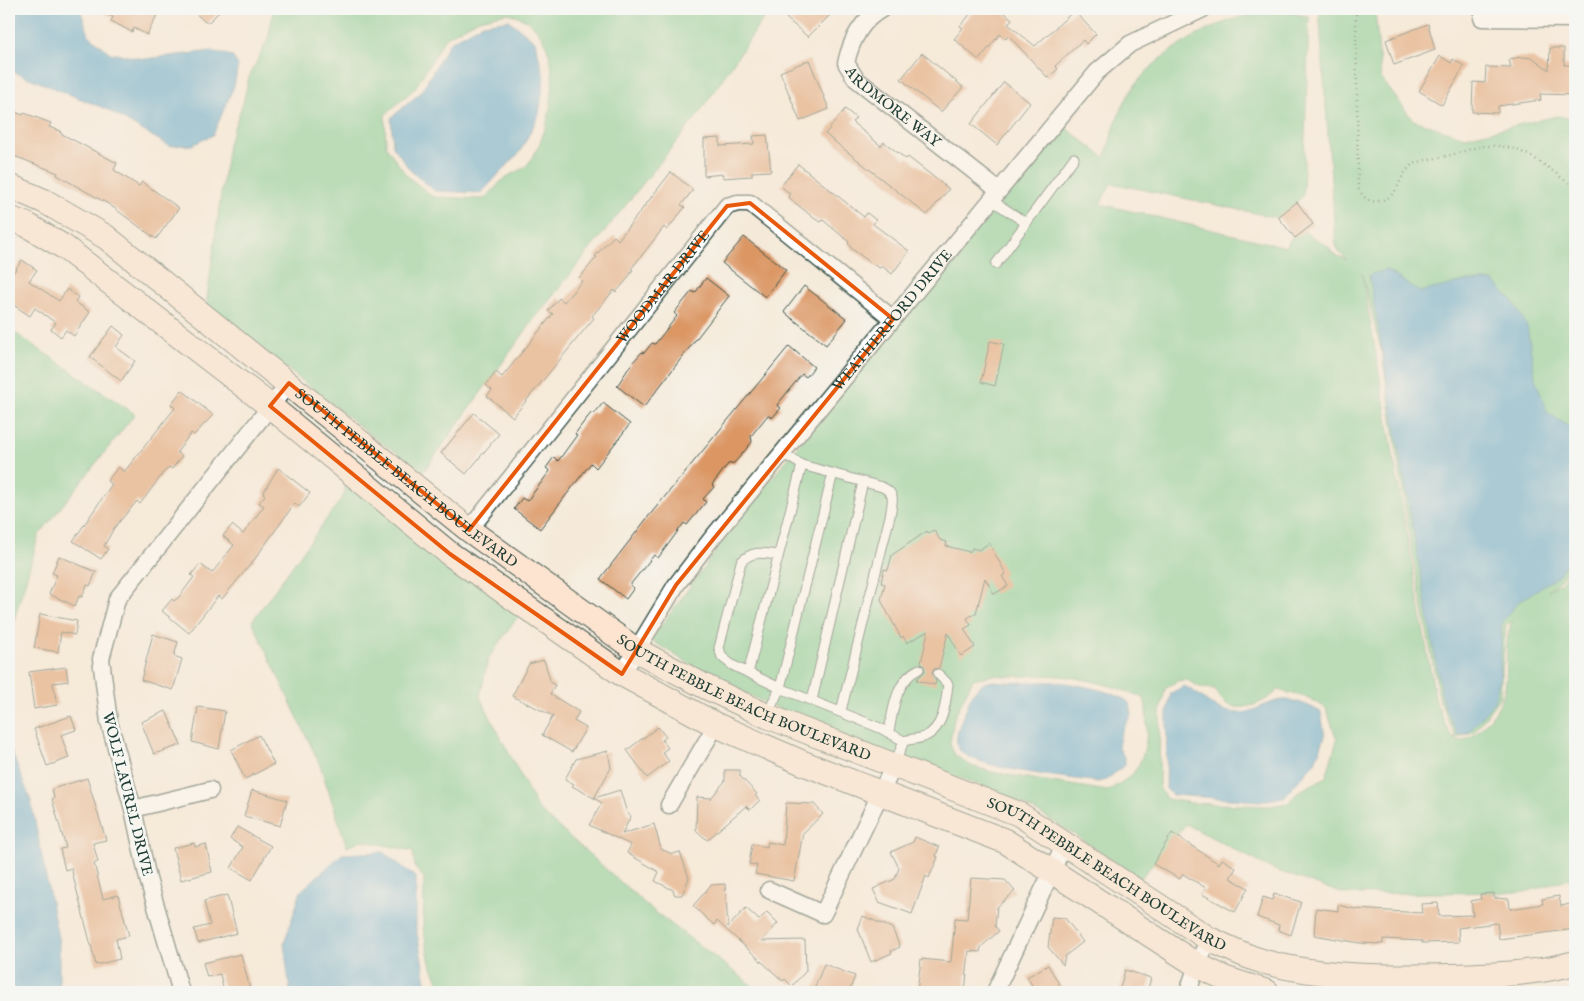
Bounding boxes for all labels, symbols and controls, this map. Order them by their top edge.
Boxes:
street label: ARDMORE WAY [840,62,945,152]
street label: WOODMAR DRIVE [612,227,714,348]
street label: WEATHERFORD DRIVE [828,246,957,395]
street label: SOUTH PEBBLE BEACH BOULEVARD [291,384,521,572]
street label: SOUTH PEBBLE BEACH BOULEVARD [613,630,874,765]
street label: WOLF LAUREL DRIVE [98,710,157,878]
street label: SOUTH PEBBLE BEACH BOULEVARD [984,793,1229,956]

